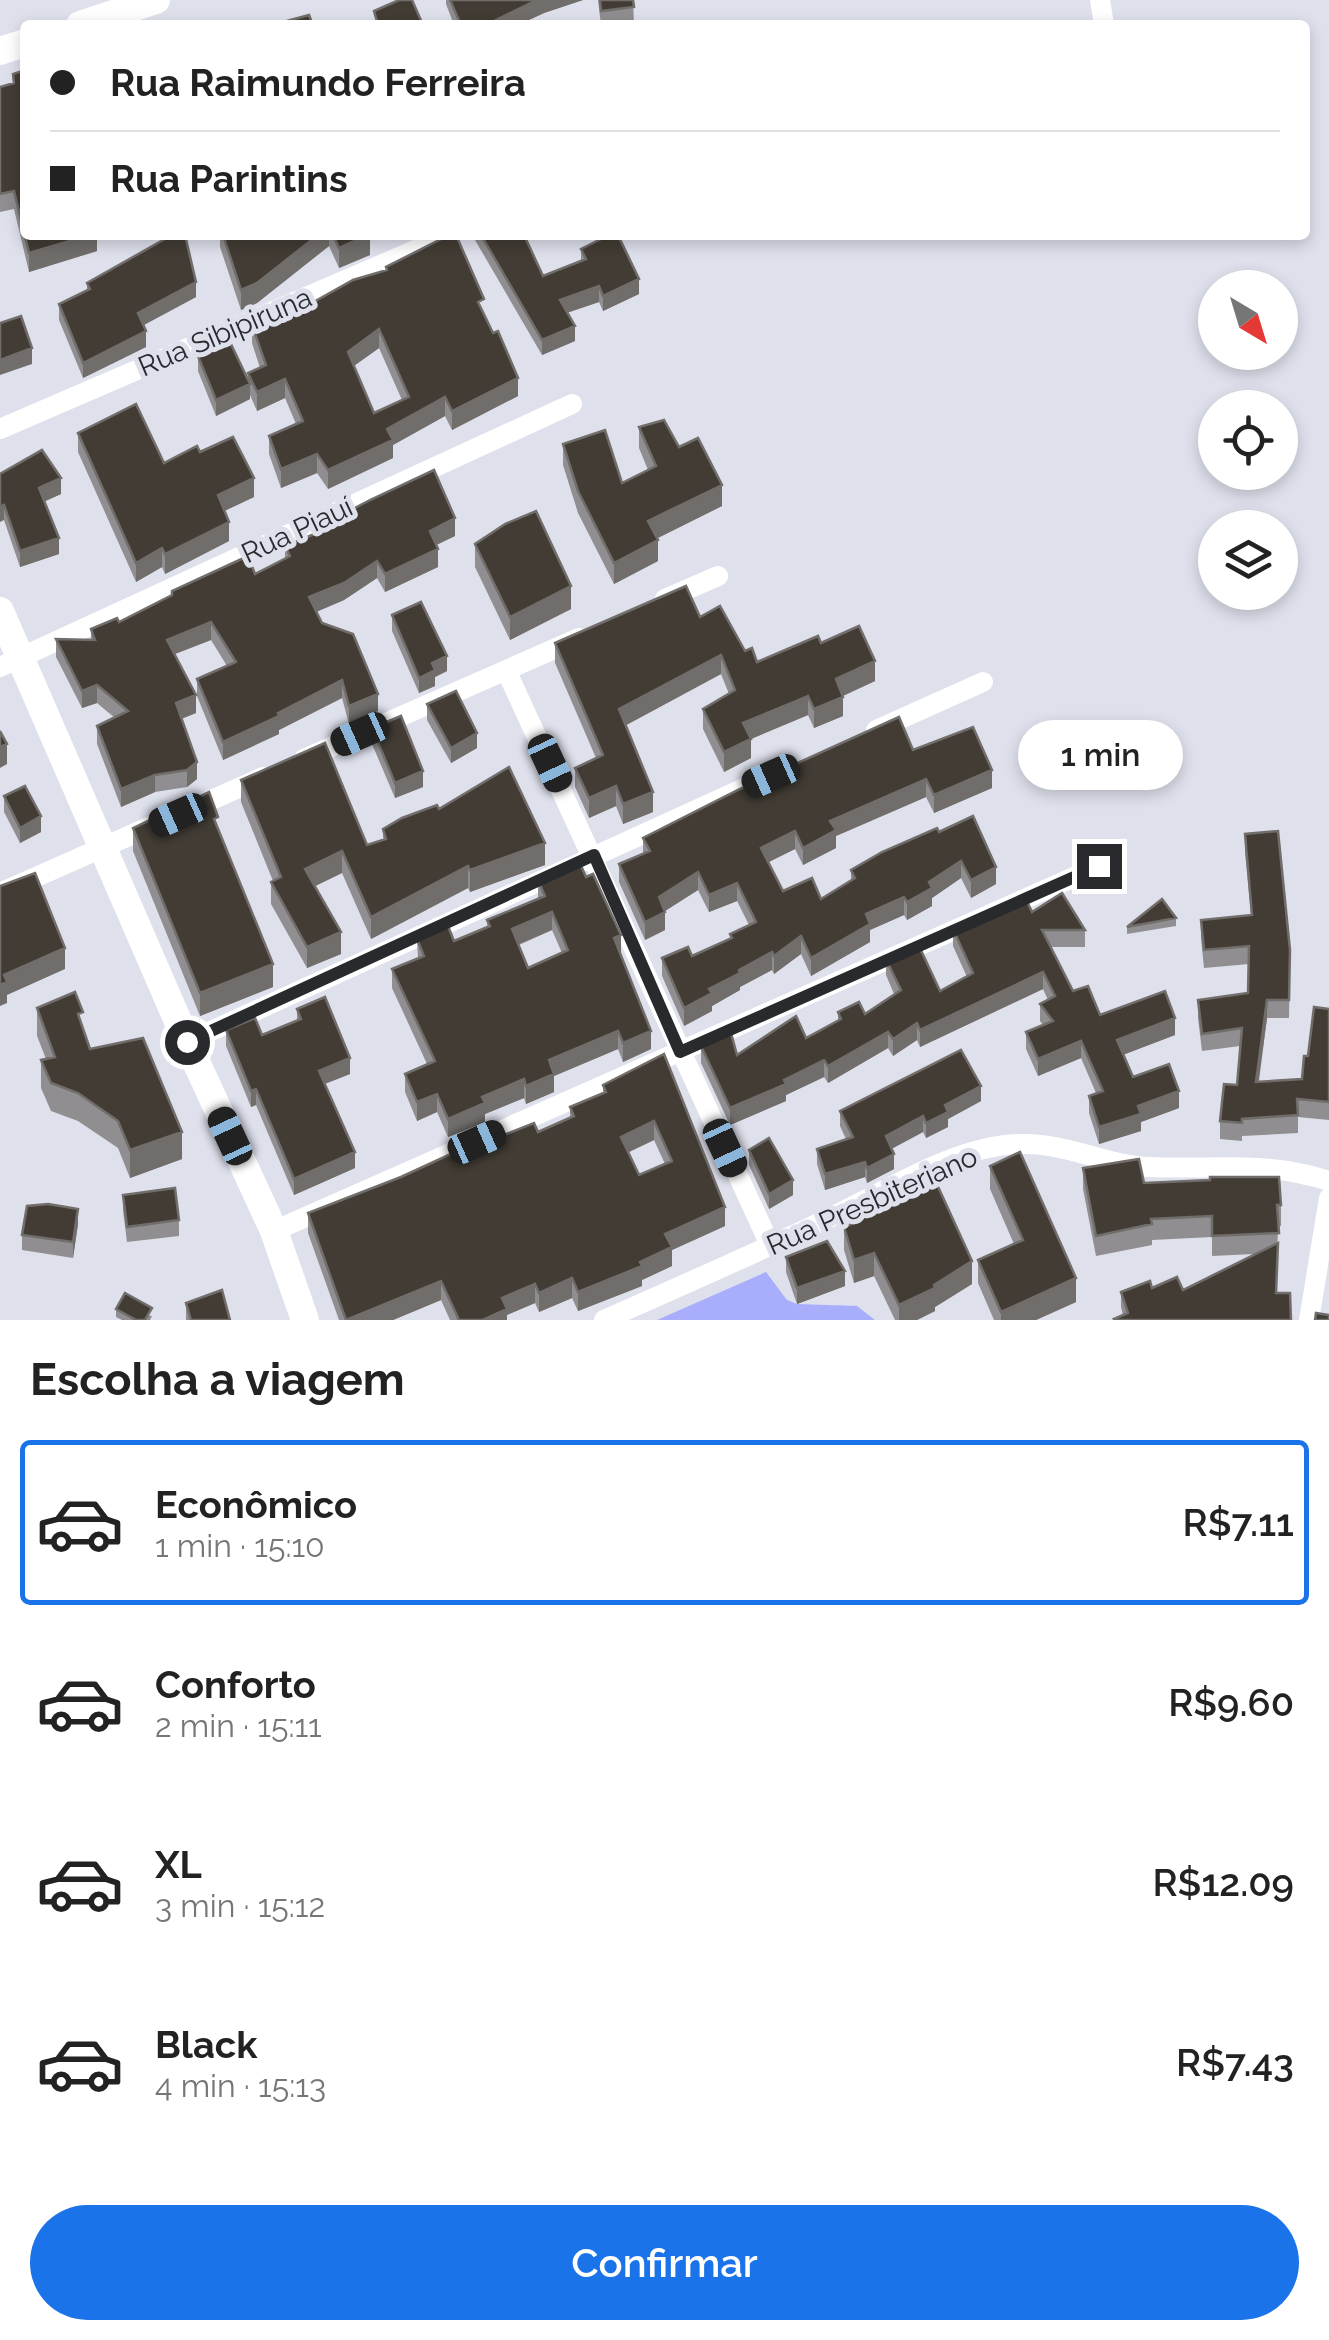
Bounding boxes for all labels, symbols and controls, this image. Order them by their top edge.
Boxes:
text: Rua Raimundo Ferreira [110,60,526,105]
text: Rua Parintins [110,156,348,201]
north arrow [1198,270,1298,370]
map controls [1198,270,1298,610]
street label: Rua Sibipiruna [133,281,317,383]
button: locate [1198,390,1298,490]
street label: Rua Piauí [236,490,359,570]
button: layers [1198,510,1298,610]
car [326,708,394,760]
callout: 1 min [1016,721,1182,791]
car [524,729,576,797]
text: 1 min [1061,736,1140,773]
car [737,750,805,802]
car [144,789,212,841]
route end [1077,844,1122,889]
route start [165,1020,210,1065]
car [204,1102,256,1170]
car [699,1114,751,1182]
car [443,1116,511,1168]
street label: Rua Presbiteriano [762,1140,982,1262]
text: Escolha a viagem [30,1353,405,1406]
icon: car [35,1478,125,1568]
text: Econômico [155,1482,357,1527]
text: R$7.11 [1183,1500,1294,1545]
text: 1 min · 15:10 [155,1527,325,1564]
icon: car [35,1658,125,1748]
text: Conforto [155,1662,316,1707]
text: R$9.60 [1168,1680,1294,1725]
text: 2 min · 15:11 [155,1707,322,1744]
icon: car [35,1838,125,1928]
text: XL [155,1842,202,1887]
text: R$12.09 [1152,1860,1294,1905]
text: 3 min · 15:12 [155,1887,325,1924]
icon: car [35,2018,125,2108]
text: Black [155,2022,257,2067]
text: R$7.43 [1176,2040,1294,2085]
text: 4 min · 15:13 [155,2067,326,2104]
button: Confirmar [30,2205,1299,2320]

